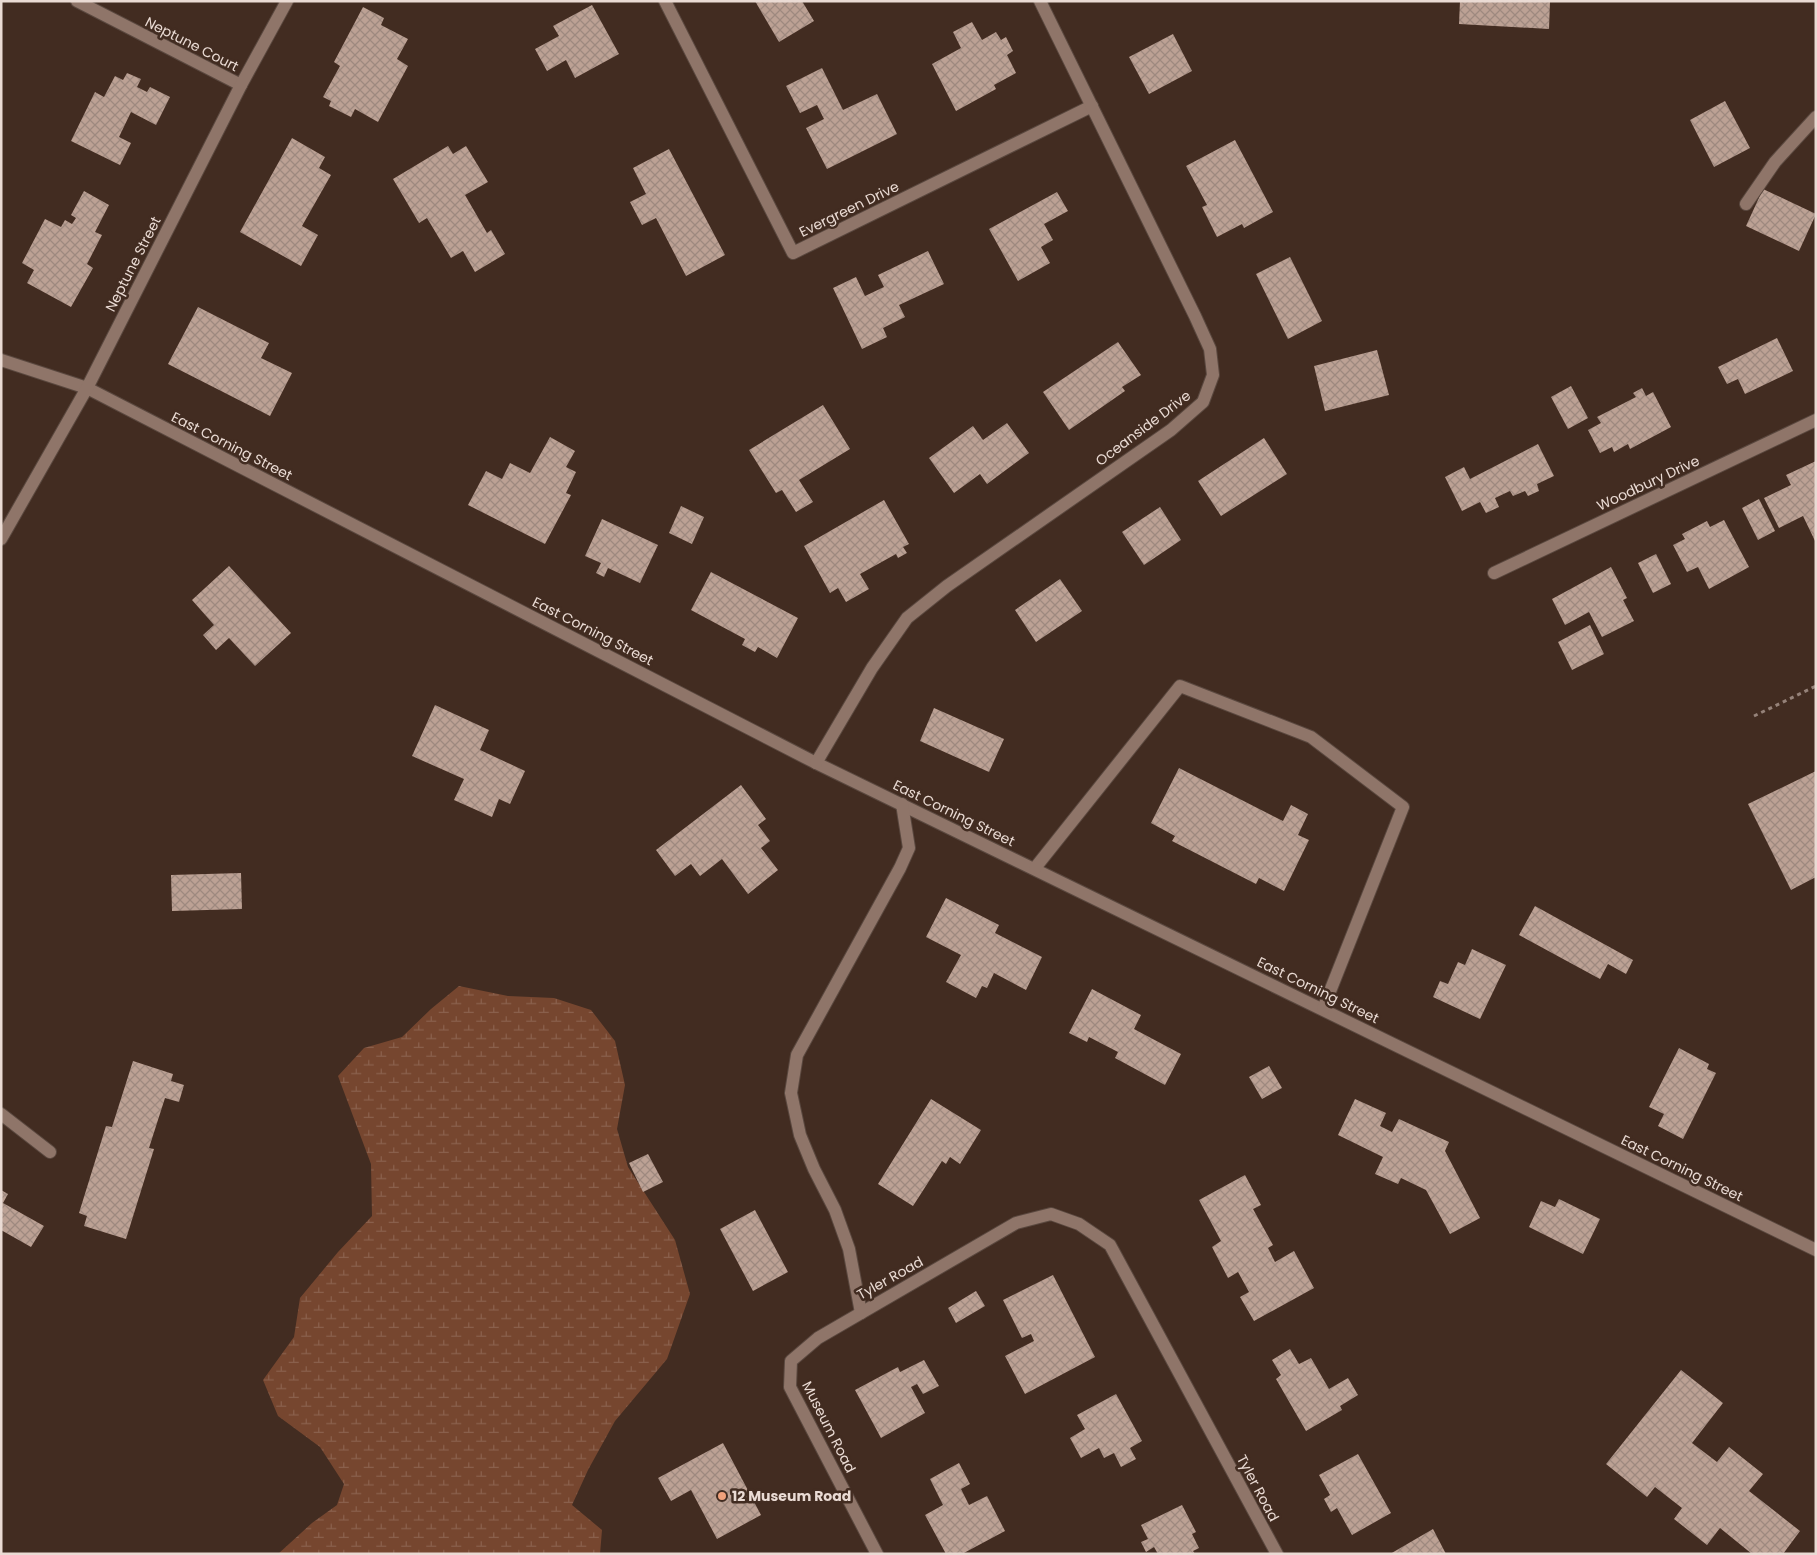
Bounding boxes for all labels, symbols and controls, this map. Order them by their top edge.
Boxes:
street label: Neptune Court [142,12,242,76]
street label: Evergreen Drive [796,176,903,242]
street label: Neptune Street [100,213,166,315]
street label: Oceanside Drive [1091,385,1195,470]
street label: East Corning Street [168,407,296,485]
street label: Woodbury Drive [1593,450,1703,516]
street label: East Corning Street [529,592,657,670]
street label: East Corning Street [890,775,1018,851]
street label: East Corning Street [1254,952,1382,1028]
street label: East Corning Street [1618,1130,1746,1206]
street label: Tyler Road [853,1252,927,1304]
street label: Museum Road [797,1378,861,1476]
street label: Tyler Road [1232,1451,1284,1525]
place label: 12 Museum Road [732,1486,851,1506]
marker: 12 Museum Road [716,1490,728,1502]

